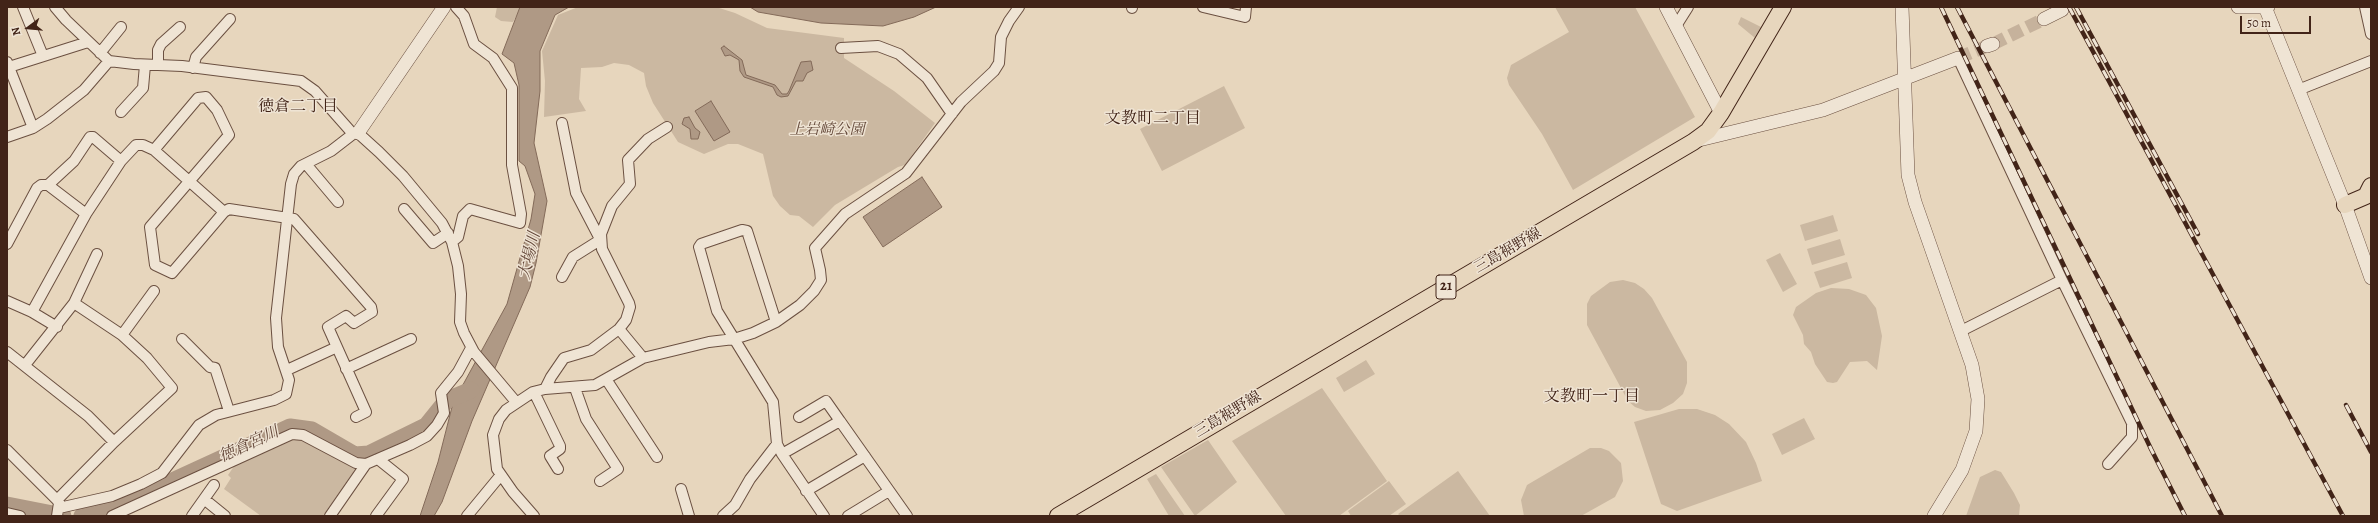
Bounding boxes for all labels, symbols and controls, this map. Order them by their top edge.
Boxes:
north arrow [8,8,48,48]
scale bar [2242,8,2313,34]
text: 50 m [2247,15,2271,31]
text: N [8,26,24,37]
district label: 徳倉二丁目 [258,97,338,117]
district label: 文教町二丁目 [1105,109,1201,129]
park label: 上岩崎公園 [790,121,864,139]
street label: 三島裾野線 [1471,224,1545,278]
water label: 大場川 [515,230,545,282]
road number: 21 [1436,275,1456,299]
district label: 文教町一丁目 [1544,387,1640,407]
street label: 三島裾野線 [1191,388,1265,442]
water label: 徳倉宮川 [216,423,282,467]

